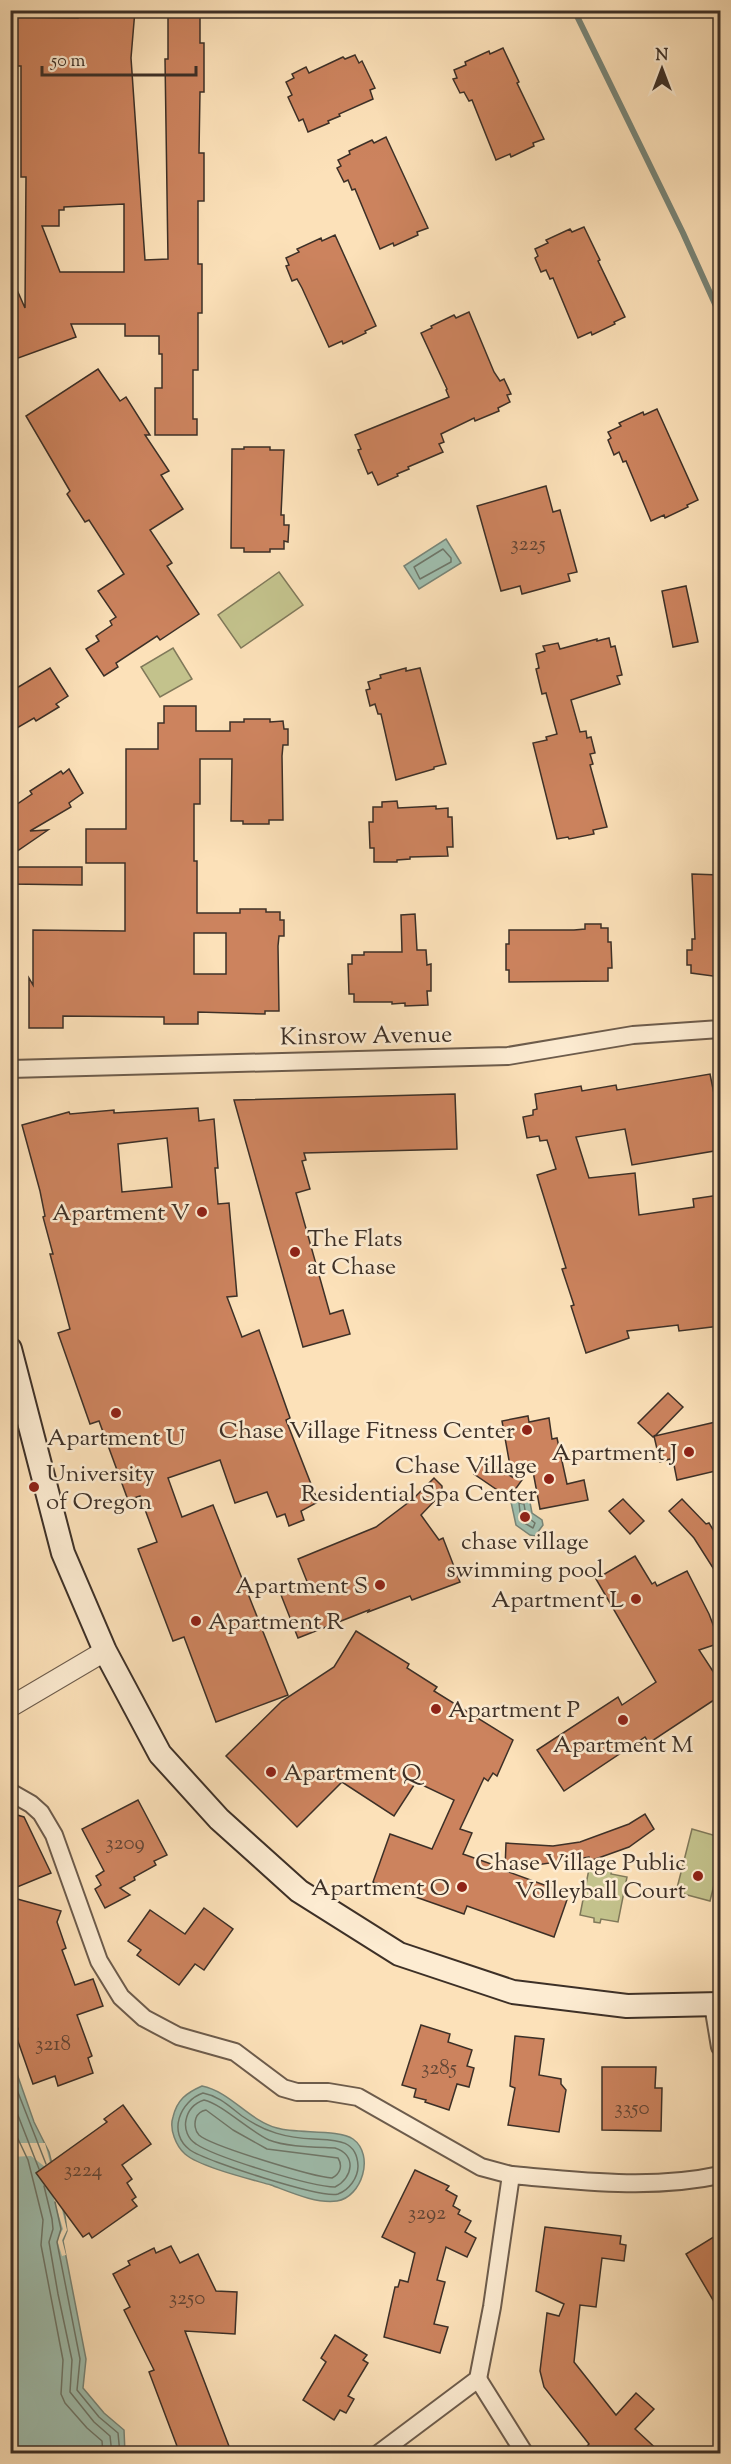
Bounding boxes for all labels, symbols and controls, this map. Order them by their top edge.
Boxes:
scale bar [42,39,196,77]
north arrow [632,39,692,99]
text: N [656,45,669,68]
text: 50 m [50,49,86,75]
house number: 3225 [510,530,546,560]
street label: Kinsrow Avenue [280,1018,453,1056]
place label: Apartment V [52,1197,190,1231]
marker: Apartment V [195,1205,209,1219]
place label: The Flats at Chase [307,1223,402,1285]
marker: The Flats at Chase [288,1245,302,1259]
marker: Apartment U [109,1406,123,1420]
place label: Chase Village Fitness Center [219,1415,515,1449]
place label: Apartment U [47,1422,185,1456]
marker: Chase Village Fitness Center [520,1423,534,1437]
place label: Apartment J [551,1437,677,1471]
marker: Apartment J [682,1445,696,1459]
place label: Chase Village Residential Spa Center [301,1450,537,1512]
place label: University of Oregon [46,1458,155,1520]
marker: Chase Village Residential Spa Center [542,1472,556,1486]
marker: University of Oregon [27,1480,41,1494]
marker: chase village swimming pool [518,1510,532,1524]
place label: chase village swimming pool [446,1526,604,1588]
place label: Apartment S [235,1570,368,1604]
marker: Apartment S [373,1578,387,1592]
place label: Apartment L [491,1584,624,1618]
marker: Apartment L [629,1592,643,1606]
place label: Apartment R [208,1606,345,1640]
marker: Apartment R [189,1614,203,1628]
place label: Apartment P [448,1694,580,1728]
marker: Apartment P [429,1702,443,1716]
marker: Apartment M [616,1713,630,1727]
place label: Apartment M [553,1729,693,1763]
place label: Apartment Q [283,1757,425,1791]
marker: Apartment Q [264,1765,278,1779]
house number: 3209 [105,1829,145,1859]
place label: Chase Village Public Volleyball Court [475,1847,686,1909]
marker: Chase Village Public Volleyball Court [691,1869,705,1883]
place label: Apartment O [311,1872,450,1906]
marker: Apartment O [455,1880,469,1894]
house number: 3218 [35,2030,71,2060]
house number: 3285 [421,2054,457,2084]
house number: 3350 [614,2094,650,2124]
house number: 3224 [64,2156,102,2186]
house number: 3292 [408,2199,446,2229]
house number: 3250 [169,2284,205,2314]

